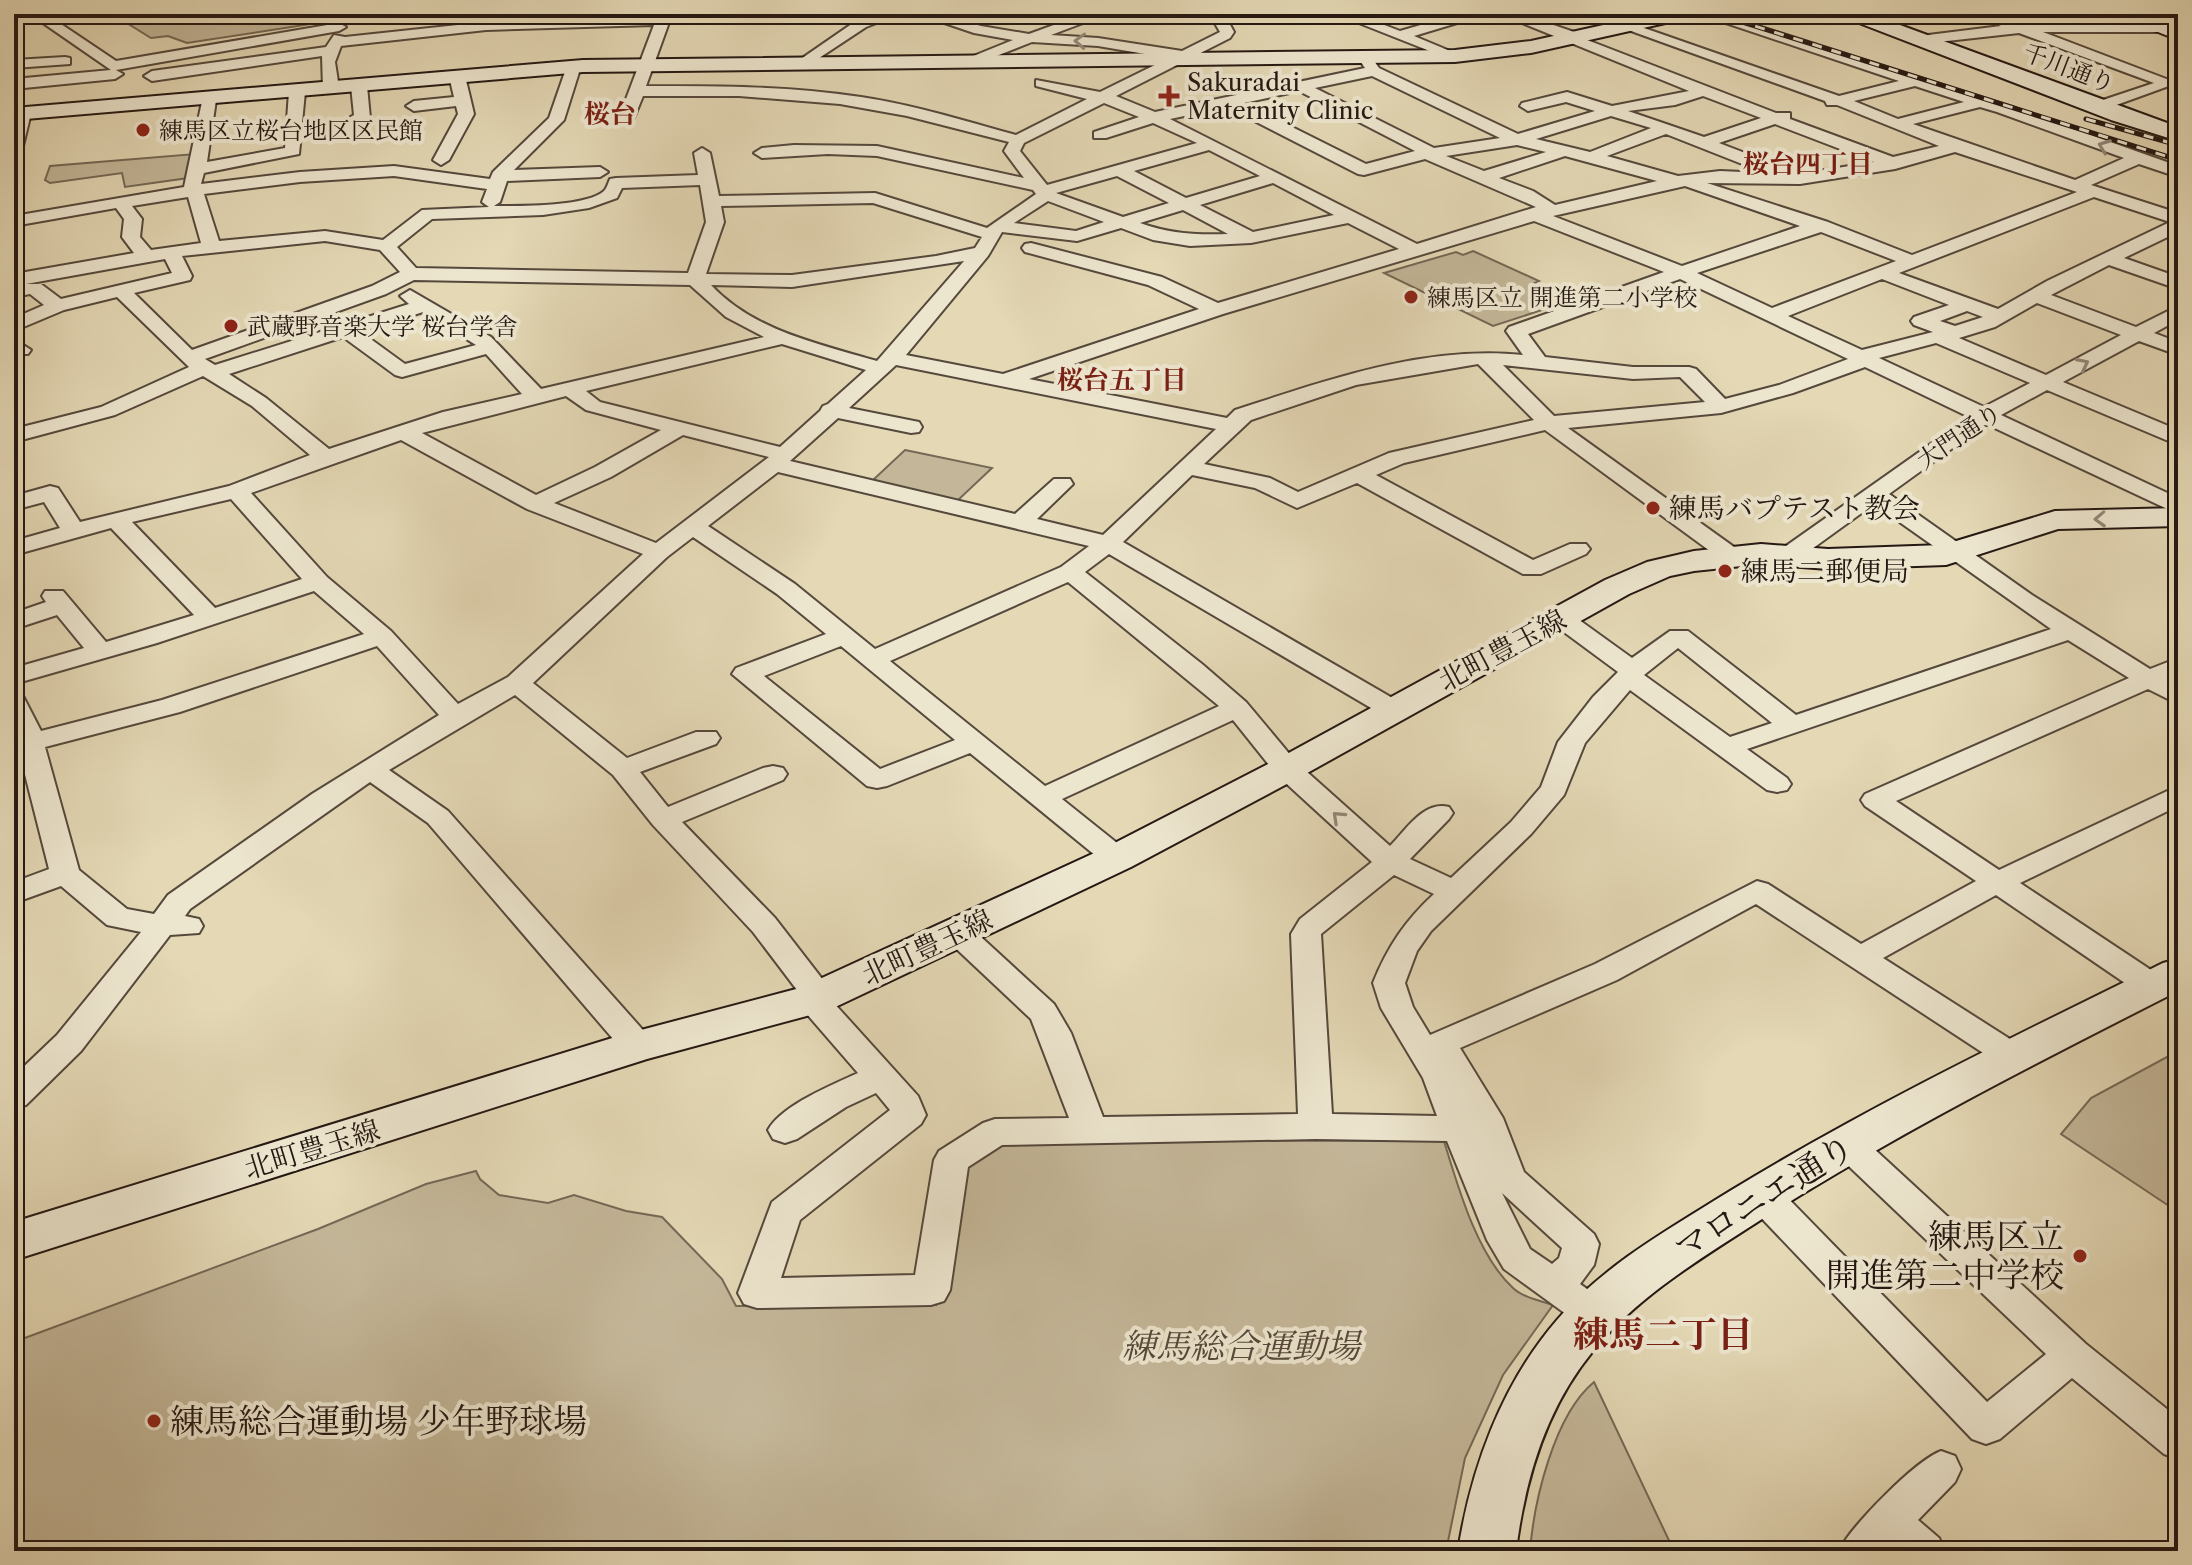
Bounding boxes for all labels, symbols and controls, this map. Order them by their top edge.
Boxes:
one-way arrow [1073,33,1086,50]
street label: 千川通り [2019,37,2119,99]
place label: Sakuradai Maternity Clinic [1187,68,1373,125]
marker: Sakuradai Maternity Clinic [1158,85,1180,107]
district label: 桜台 [584,98,636,130]
place label: 練馬区立桜台地区区民館 [159,116,423,145]
marker: 練馬区立桜台地区区民館 [134,121,152,139]
one-way arrow [2098,139,2112,156]
district label: 桜台四丁目 [1743,148,1873,180]
place label: 練馬区立 開進第二小学校 [1427,283,1697,312]
marker: 練馬区立 開進第二小学校 [1402,288,1420,306]
place label: 武蔵野音楽大学 桜台学舎 [247,312,517,341]
marker: 武蔵野音楽大学 桜台学舎 [222,317,240,335]
one-way arrow [2074,358,2089,373]
district label: 桜台五丁目 [1057,364,1187,396]
street label: 大門通り [1911,397,2007,475]
place label: 練馬バプテスト教会 [1669,491,1920,525]
marker: 練馬バプテスト教会 [1644,499,1662,517]
one-way arrow [2093,511,2106,528]
place label: 練馬二郵便局 [1741,554,1909,588]
marker: 練馬二郵便局 [1716,562,1734,580]
street label: 北町豊玉線 [1432,602,1572,698]
one-way arrow [1333,812,1347,826]
street label: 北町豊玉線 [856,902,998,992]
street label: 北町豊玉線 [240,1112,384,1186]
street label: マロニエ通り [1666,1125,1862,1269]
place label: 練馬区立 開進第二中学校 [1826,1215,2064,1296]
marker: 練馬区立 開進第二中学校 [2071,1247,2089,1265]
district label: 練馬二丁目 [1573,1312,1753,1356]
park label: 練馬総合運動場 [1122,1325,1363,1367]
place label: 練馬総合運動場 少年野球場 [170,1400,587,1442]
marker: 練馬総合運動場 少年野球場 [145,1412,163,1430]

